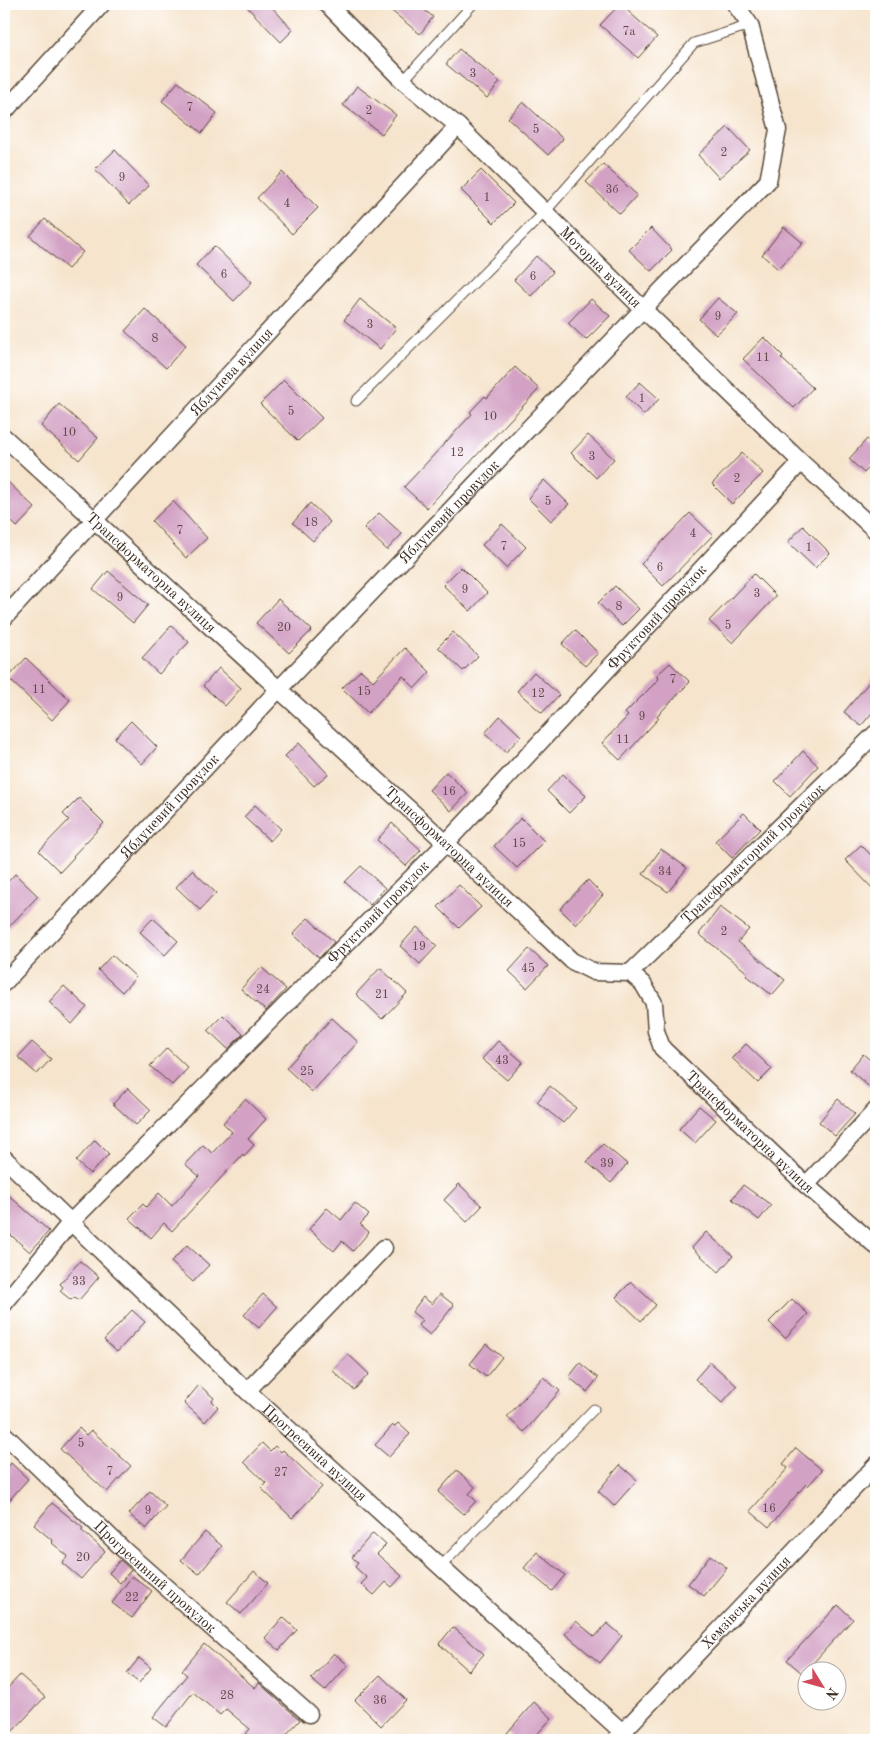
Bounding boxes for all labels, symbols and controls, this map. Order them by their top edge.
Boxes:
house number: 7а [623,26,636,38]
house number: 3 [470,68,476,80]
house number: 7 [187,102,193,114]
house number: 2 [366,105,372,117]
house number: 5 [533,123,540,136]
house number: 2 [721,147,727,159]
house number: 9 [119,172,125,184]
house number: 3б [606,184,618,196]
house number: 1 [484,192,490,204]
house number: 4 [284,198,291,210]
street label: Моторна вулиця [556,225,644,312]
house number: 6 [221,269,228,281]
house number: 6 [530,271,537,283]
house number: 9 [715,311,721,323]
house number: 3 [367,319,373,331]
street label: Яблунева вулиця [188,326,277,420]
house number: 8 [152,333,159,345]
house number: 11 [756,352,770,364]
house number: 1 [639,393,645,405]
house number: 5 [288,405,295,418]
house number: 10 [483,411,497,423]
house number: 10 [62,427,76,439]
house number: 12 [450,447,464,459]
house number: 3 [589,451,595,463]
street label: Яблуневий провулок [397,458,503,568]
house number: 2 [734,473,740,485]
house number: 5 [545,495,552,508]
street label: Трансформаторна вулиця [83,510,218,637]
house number: 18 [304,517,318,529]
house number: 7 [177,525,183,537]
house number: 4 [690,528,697,540]
house number: 7 [501,541,507,553]
house number: 1 [806,542,812,554]
street label: Фруктовий провулок [605,562,711,674]
house number: 6 [657,562,664,574]
house number: 9 [462,584,468,596]
house number: 3 [754,588,760,600]
house number: 9 [117,592,123,604]
house number: 8 [616,601,623,613]
house number: 5 [725,619,732,632]
house number: 20 [277,622,291,634]
house number: 7 [670,674,676,686]
house number: 11 [32,684,46,696]
house number: 15 [357,685,371,698]
house number: 12 [531,688,545,700]
house number: 9 [639,711,645,723]
house number: 11 [616,734,630,746]
street label: Яблуневий провулок [118,752,223,863]
street label: Трансформаторний провулок [679,781,828,927]
street label: Трансформаторна вулиця [381,784,516,911]
house number: 16 [442,786,456,798]
house number: 15 [512,837,526,850]
street label: Фруктовий провулок [325,858,433,967]
house number: 34 [658,866,672,878]
house number: 2 [721,926,727,938]
house number: 19 [412,941,426,953]
house number: 45 [521,962,535,975]
house number: 24 [256,984,270,996]
house number: 21 [375,989,389,1001]
house number: 43 [495,1055,509,1067]
house number: 25 [300,1065,314,1078]
street label: Трансформаторна вулиця [682,1069,816,1197]
house number: 39 [600,1158,614,1170]
house number: 33 [72,1276,86,1288]
street label: Прогресивна вулиця [258,1402,369,1505]
house number: 5 [78,1437,85,1450]
house number: 7 [107,1466,113,1478]
house number: 27 [274,1467,288,1479]
house number: 16 [762,1503,776,1515]
house number: 9 [145,1505,151,1517]
street label: Прогресивний провулок [90,1519,219,1637]
house number: 20 [76,1552,90,1564]
street label: Хемзівська вулиця [699,1554,794,1653]
house number: 22 [125,1592,139,1604]
north arrow [798,1662,848,1712]
text: N [823,1685,840,1702]
house number: 28 [220,1690,234,1702]
house number: 36 [373,1695,387,1707]

